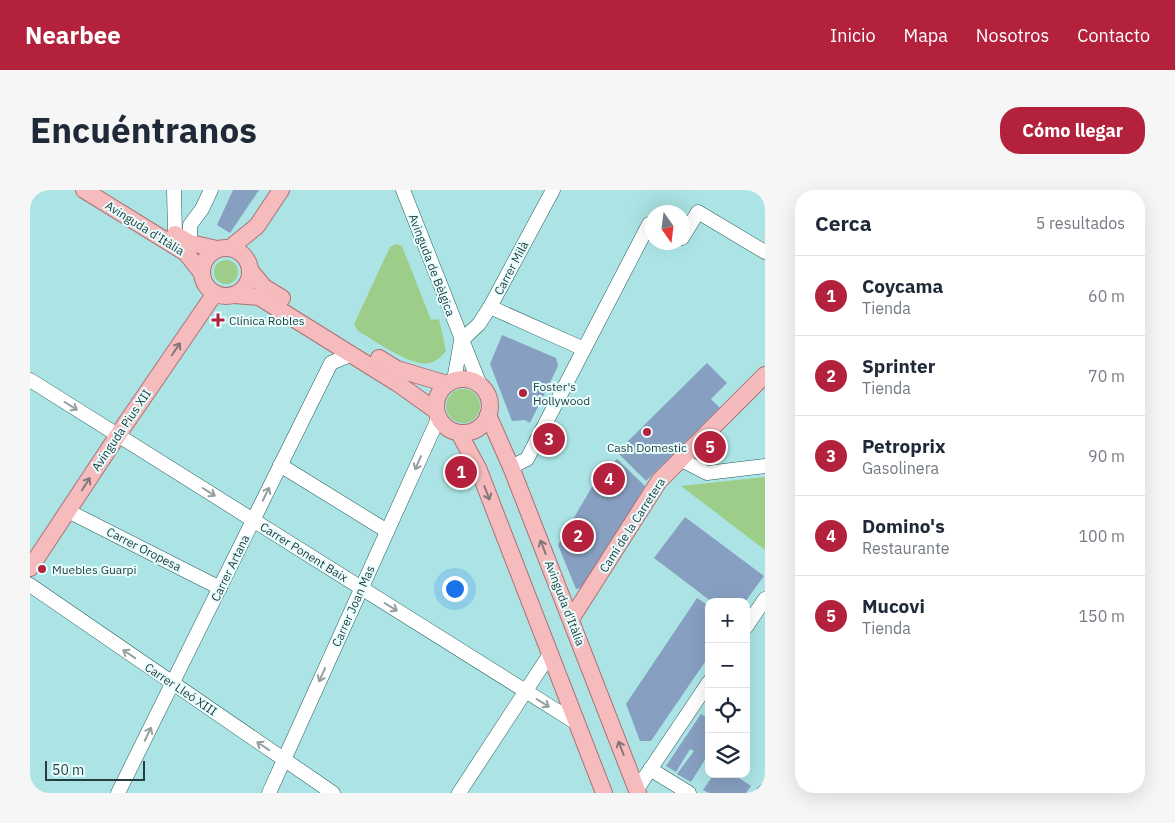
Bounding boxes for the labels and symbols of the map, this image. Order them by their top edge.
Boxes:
street label: Avinguda d'Itàlia [103,198,188,259]
north arrow [645,205,690,250]
street label: Avinguda de Bèlgica [406,212,459,319]
street label: Carrer Milà [491,238,532,298]
marker: Clínica Robles [211,313,225,327]
place label: Clínica Robles [229,313,305,328]
one-way arrow [171,342,181,356]
place label: Foster's Hollywood [533,379,590,408]
street label: Avinguda Pius XII [88,386,154,474]
marker: Foster's Hollywood [517,387,529,399]
one-way arrow [64,401,78,411]
pin: 3 [533,420,565,458]
marker: Cash Domestic [641,426,653,438]
pin: 5 [694,428,726,466]
place label: Cash Domestic [607,440,687,455]
pin: 1 [445,453,477,491]
one-way arrow [413,455,422,470]
pin: 4 [593,460,625,498]
street label: Camí de la Carretera [596,474,669,575]
one-way arrow [81,477,91,491]
one-way arrow [483,485,493,500]
one-way arrow [201,487,215,497]
one-way arrow [262,487,271,502]
pin: 2 [562,517,594,555]
street label: Carrer Ponent Baix [257,519,351,585]
street label: Carrer Oropesa [104,524,184,575]
street label: Carrer Artana [207,532,253,604]
one-way arrow [538,540,547,555]
street label: Avinguda d'Itàlia [542,558,588,648]
place label: Muebles Guarpi [52,562,137,577]
marker: Muebles Guarpi [36,563,48,575]
street label: Carrer Joan Mas [328,563,378,649]
your location [442,576,468,602]
one-way arrow [383,602,397,612]
one-way arrow [123,649,137,659]
street label: Carrer Lleó XIII [142,659,220,719]
one-way arrow [317,667,326,682]
one-way arrow [536,698,550,708]
one-way arrow [143,726,153,741]
one-way arrow [615,740,624,755]
one-way arrow [257,741,271,751]
scale bar [45,758,145,781]

